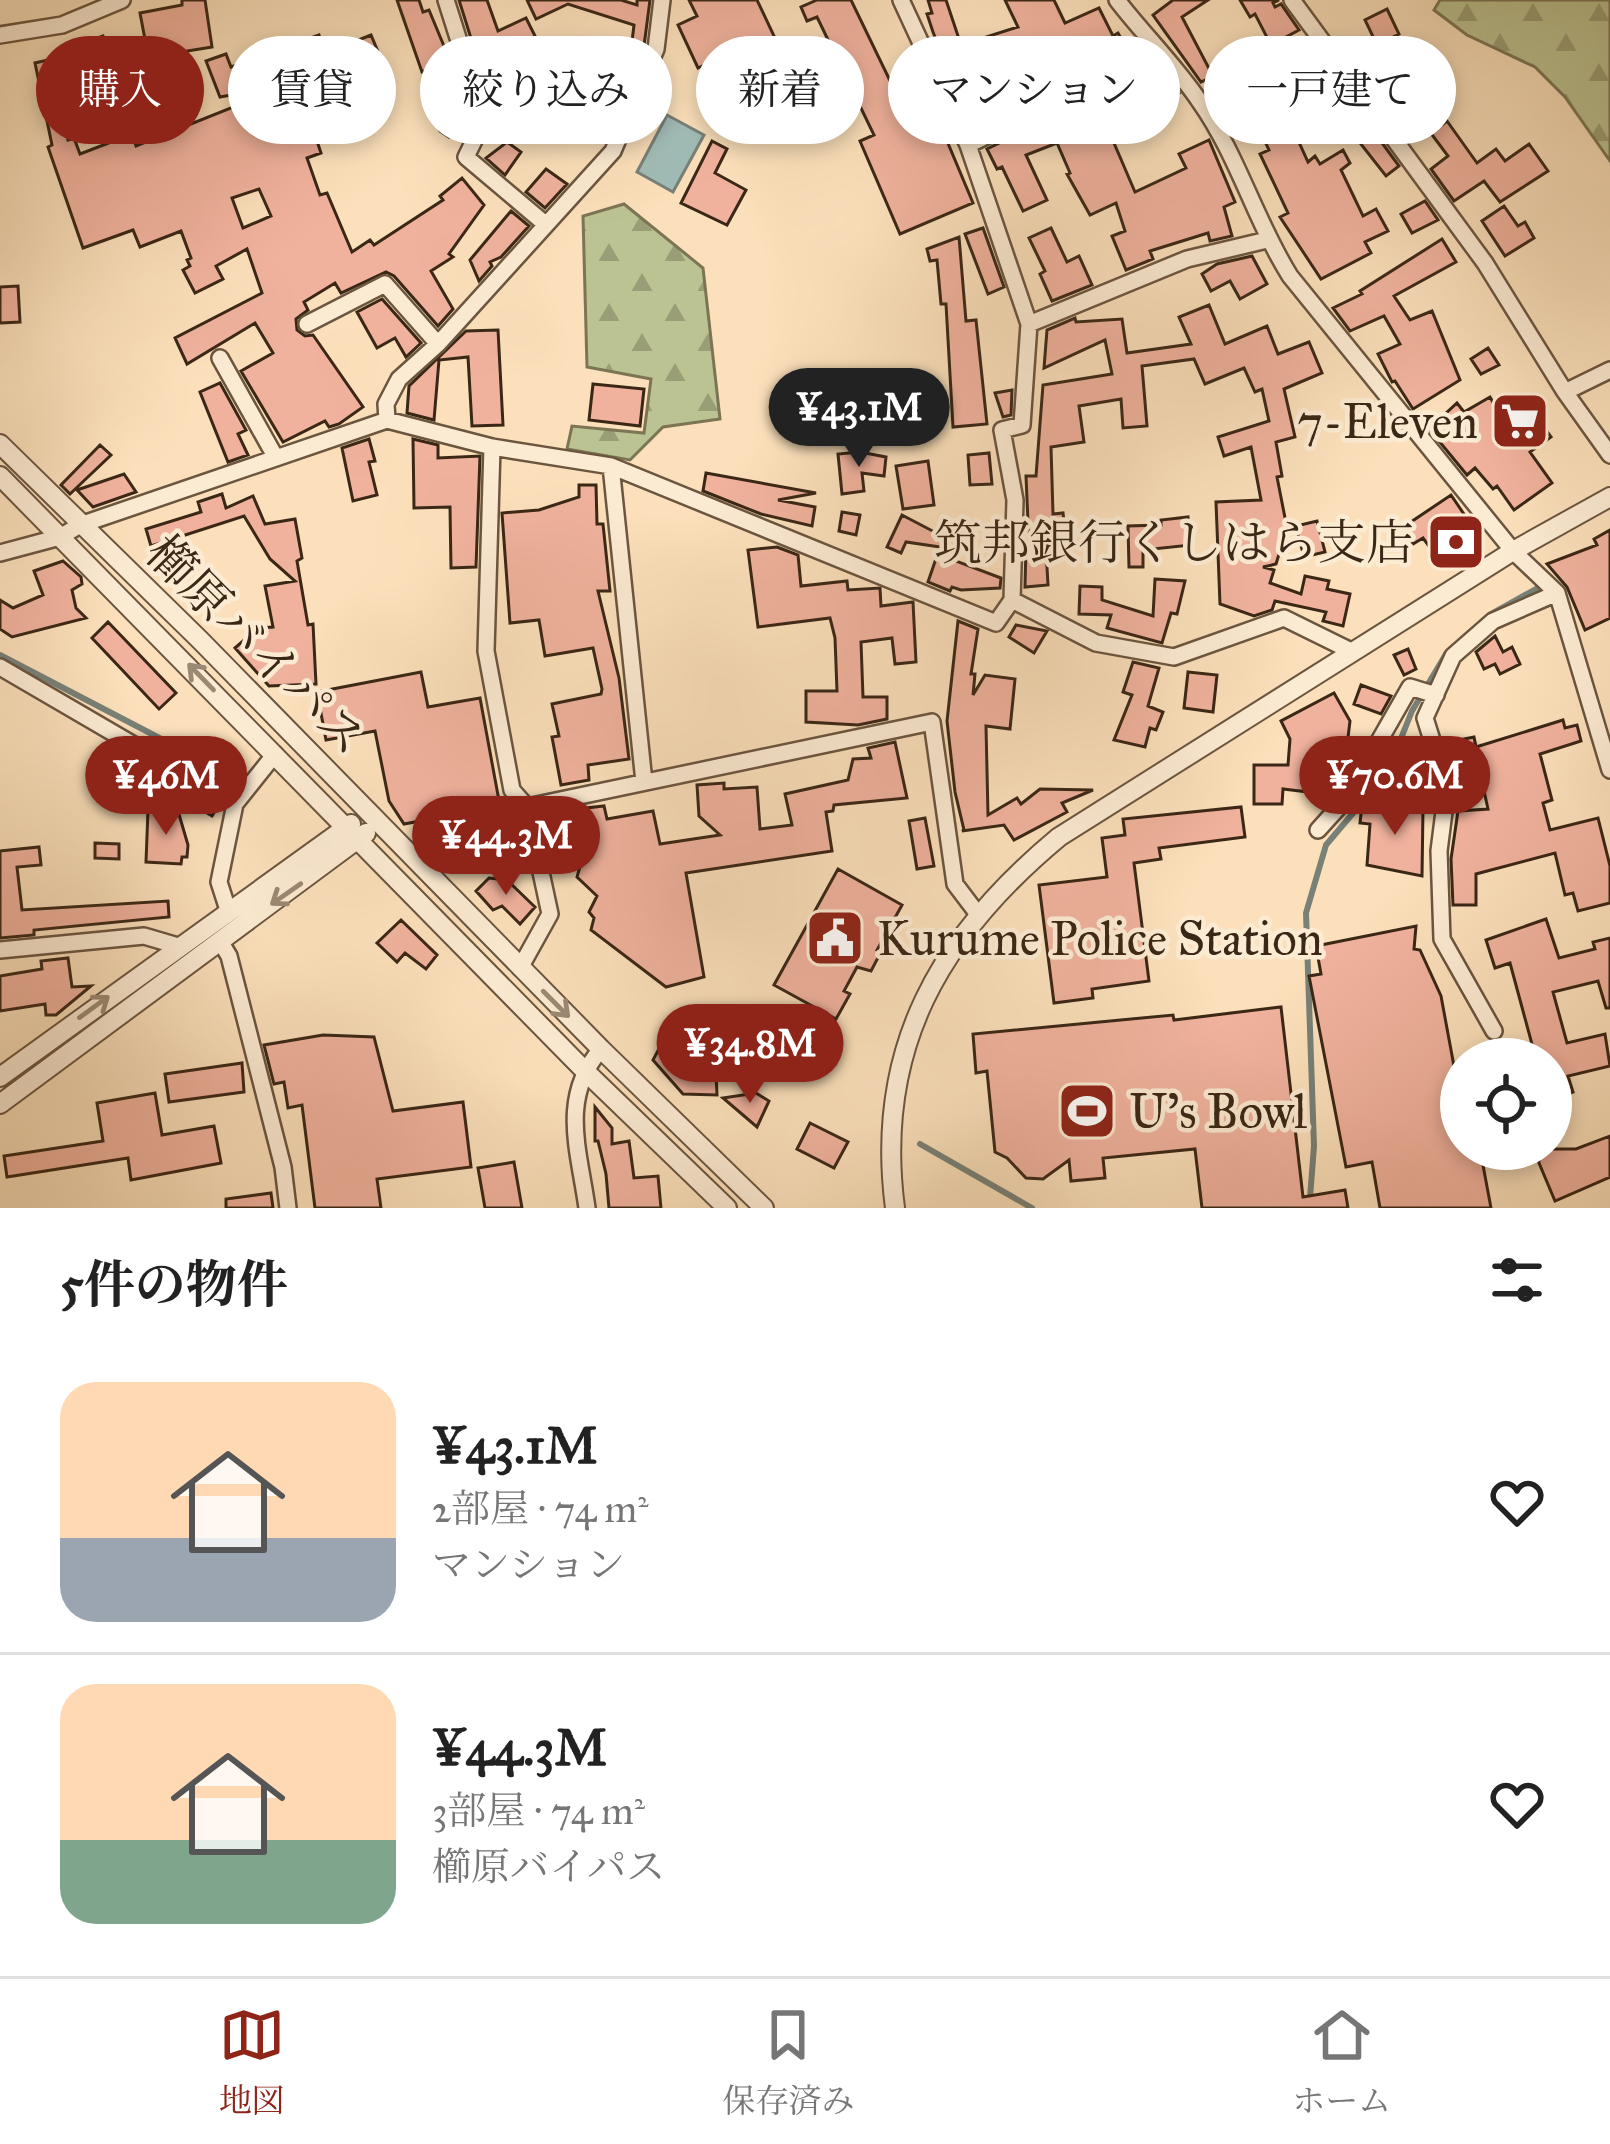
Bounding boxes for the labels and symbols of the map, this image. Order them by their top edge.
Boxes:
pin: ¥43.1M [761,368,957,470]
supermarket icon: 7-Eleven [1489,390,1551,452]
place label: 7-Eleven [1297,392,1478,451]
bank icon: 筑邦銀行くしはら支店 [1425,511,1487,573]
place label: 筑邦銀行くしはら支店 [934,513,1414,572]
street label: 櫛原バイパス [134,523,379,768]
one-way arrow [187,663,215,693]
pin: ¥46M [95,736,237,838]
pin: ¥70.6M [1297,736,1493,838]
pin: ¥44.3M [408,796,604,898]
one-way arrow [270,881,304,906]
public building icon: Kurume Police Station [804,907,866,969]
place label: Kurume Police Station [877,909,1323,968]
one-way arrow [541,989,569,1018]
one-way arrow [77,995,110,1021]
pin: ¥34.8M [652,1004,848,1106]
sports icon: U's Bowl [1056,1080,1118,1142]
place label: U's Bowl [1129,1082,1307,1141]

